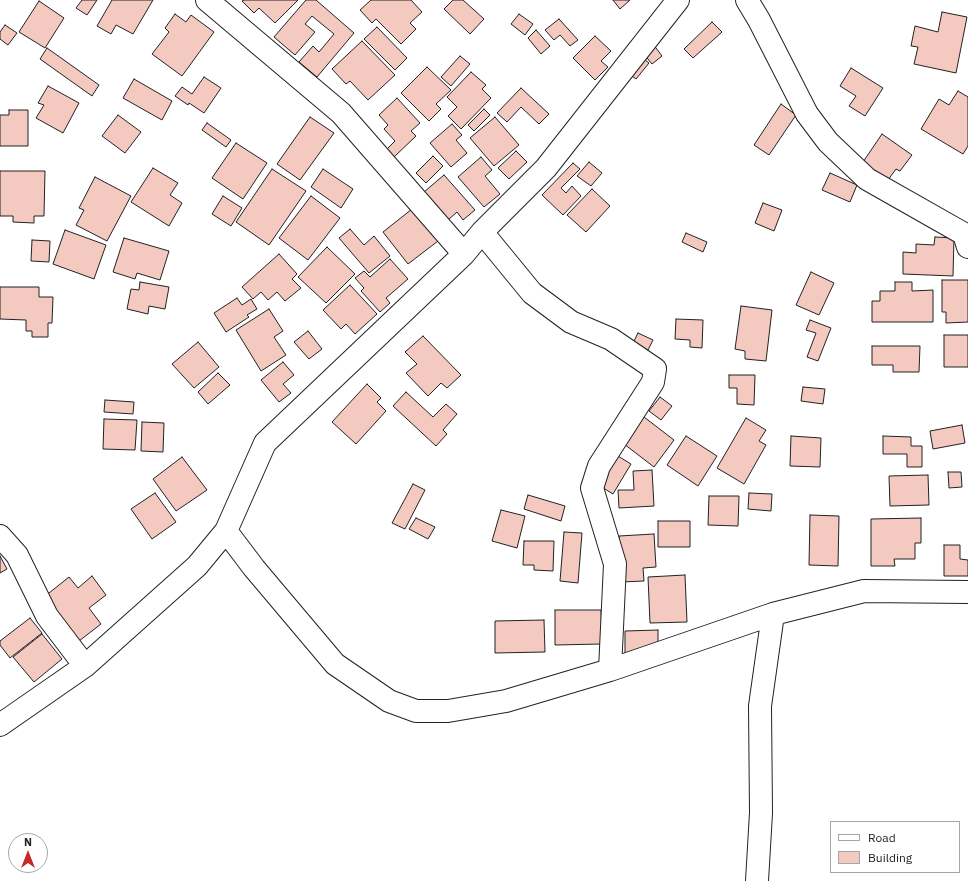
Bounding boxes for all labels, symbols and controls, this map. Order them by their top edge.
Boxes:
legend [830,821,960,873]
text: Road [868,830,896,845]
north arrow [8,833,48,873]
text: N [24,835,32,849]
text: Building [868,850,912,865]

